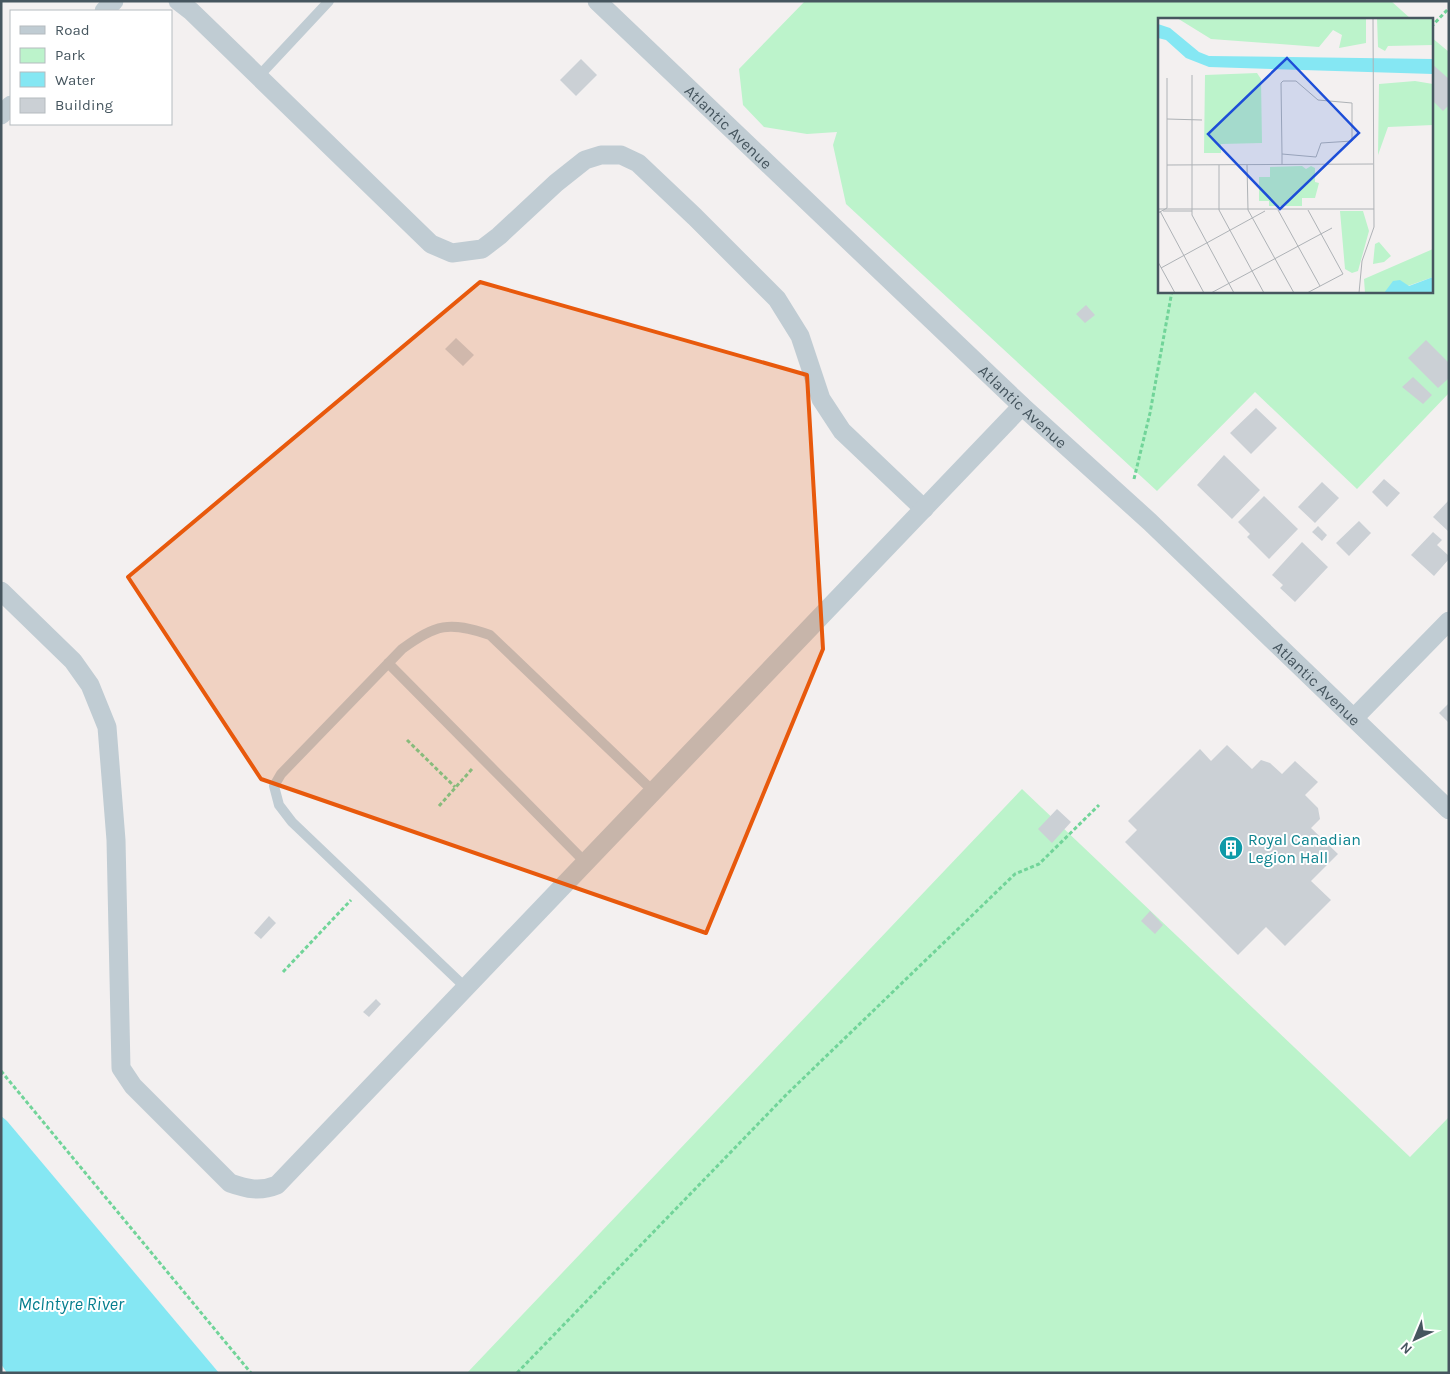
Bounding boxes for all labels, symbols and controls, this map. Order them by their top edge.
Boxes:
legend [10,10,172,125]
inset map [1158,18,1432,292]
text: Road [55,21,90,39]
text: Park [55,46,85,64]
text: Water [55,71,96,89]
street label: Atlantic Avenue [681,81,776,173]
text: Building [55,96,113,114]
street label: Atlantic Avenue [975,361,1071,452]
street label: Atlantic Avenue [1269,637,1364,730]
place label: Royal Canadian Legion Hall [1248,830,1361,867]
building icon: Royal Canadian Legion Hall [1218,835,1244,861]
water label: McIntyre River [18,1293,125,1315]
north arrow [1390,1314,1440,1364]
text: N [1397,1338,1416,1358]

